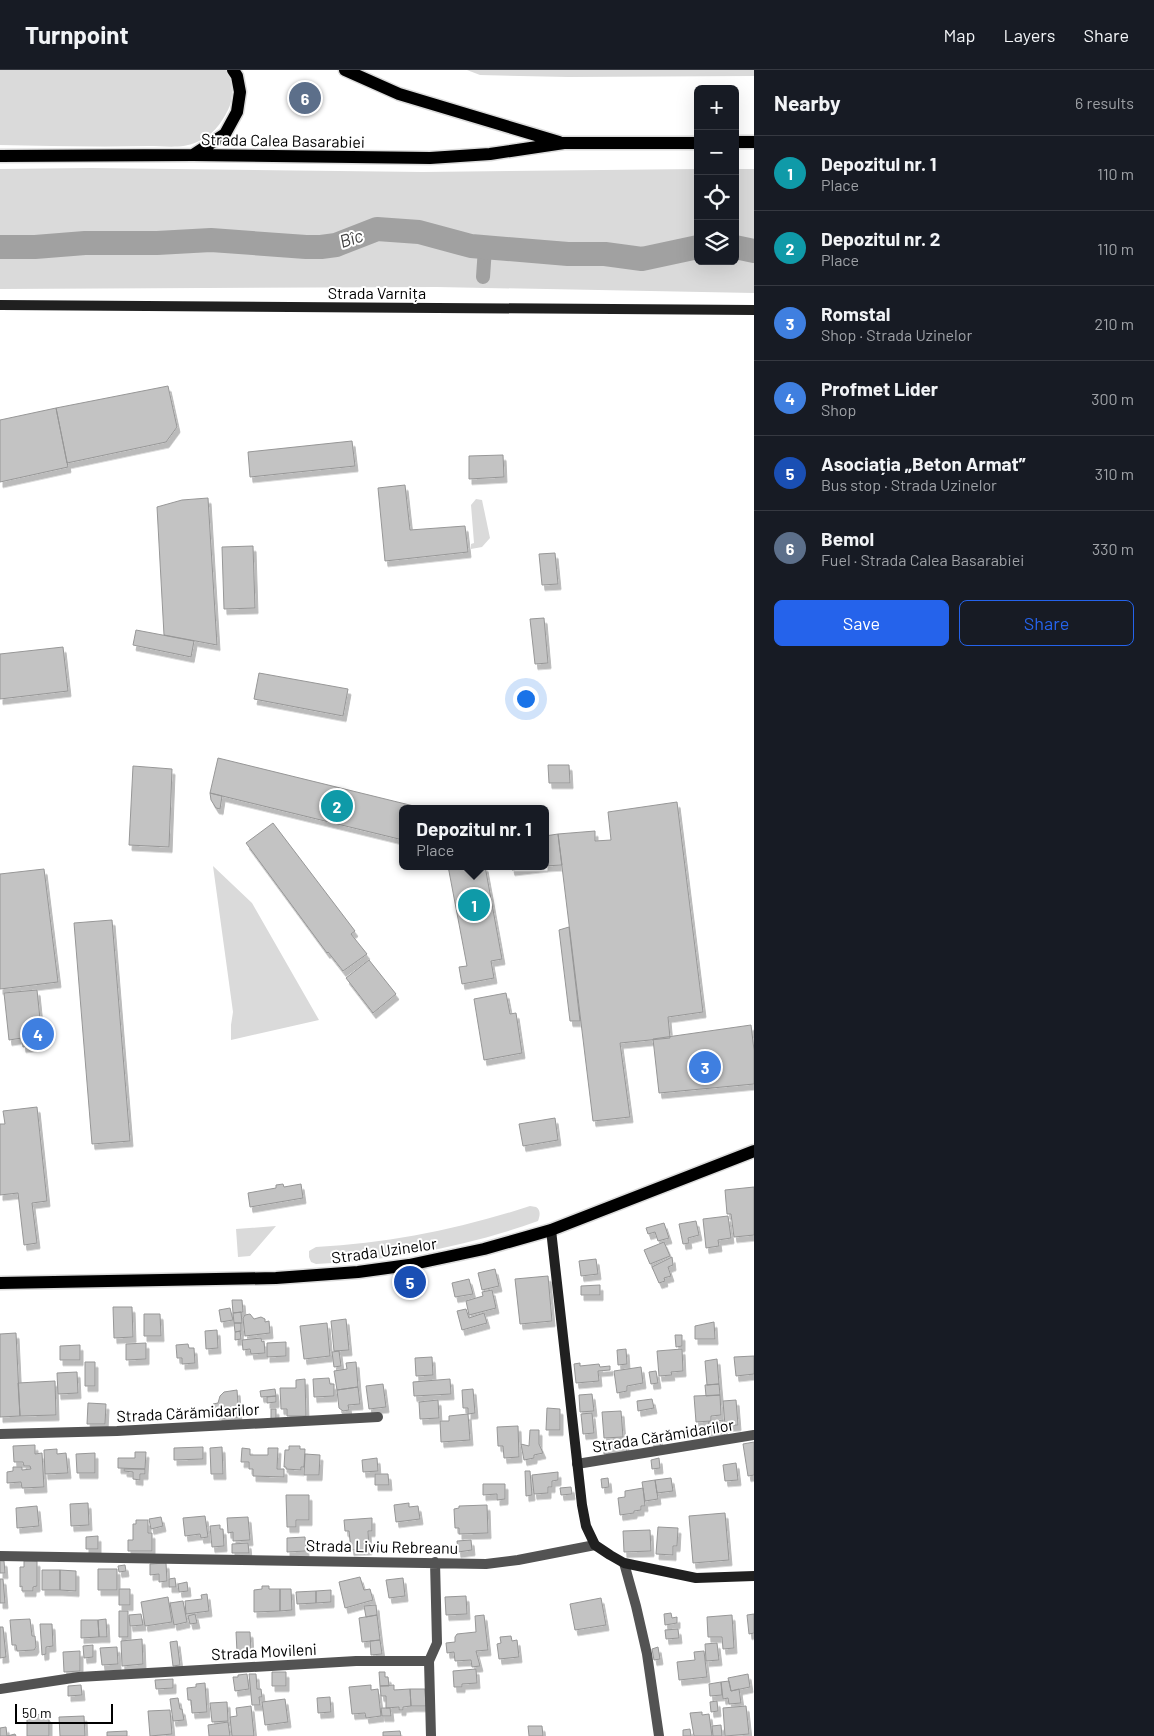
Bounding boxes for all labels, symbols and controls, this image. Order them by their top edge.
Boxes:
text: Turnpoint [25,20,129,49]
text: Map [943,24,975,46]
text: Layers [1003,24,1056,46]
text: Share [1084,24,1129,46]
pin: 6 [289,79,321,117]
map controls [694,85,739,265]
button: + [694,85,739,130]
text: Nearby [774,90,840,115]
text: 6 results [1075,93,1134,112]
street label: Strada Calea Basarabiei [201,129,365,151]
button: − [694,130,739,175]
text: Depozitul nr. 1 [821,152,937,175]
text: 1 [787,164,793,183]
text: 110 m [1097,164,1134,183]
button: locate [694,175,739,220]
text: Place [821,175,859,194]
button: layers [694,220,739,265]
water label: Bîc [336,224,366,252]
text: Depozitul nr. 2 [821,227,941,250]
text: 2 [786,239,794,258]
text: 110 m [1097,239,1134,258]
text: Place [821,250,859,269]
street label: Strada Varnița [328,283,426,302]
text: Romstal [821,302,890,325]
text: 3 [786,314,794,333]
text: 210 m [1095,314,1134,333]
text: Shop · Strada Uzinelor [821,325,972,344]
text: Profmet Lider [821,377,938,400]
text: 4 [785,389,795,408]
text: 300 m [1091,389,1134,408]
text: Shop [821,400,856,419]
text: Asociația „Beton Armat” [821,452,1026,475]
text: 5 [786,464,794,483]
text: 310 m [1095,464,1134,483]
text: Bus stop · Strada Uzinelor [821,475,997,494]
text: Bemol [821,527,874,550]
text: 6 [786,539,794,558]
text: 330 m [1092,539,1134,558]
text: Fuel · Strada Calea Basarabiei [821,550,1024,569]
button: Save [774,600,949,646]
button: Share [959,600,1134,646]
your location [513,686,539,712]
pin: 2 [321,787,353,825]
popup [399,805,549,870]
text: Depozitul nr. 1 [416,817,532,840]
text: Place [416,840,454,859]
pin: 1 [458,886,490,924]
pin: 4 [22,1015,54,1053]
pin: 3 [689,1048,721,1086]
street label: Strada Uzinelor [330,1233,438,1267]
pin: 5 [394,1263,426,1301]
street label: Strada Cărămidarilor [116,1399,260,1425]
street label: Strada Cărămidarilor [591,1414,735,1456]
street label: Strada Liviu Rebreanu [306,1535,458,1557]
street label: Strada Movileni [211,1639,317,1663]
scale bar [15,1701,112,1724]
text: 50 m [22,1704,51,1721]

